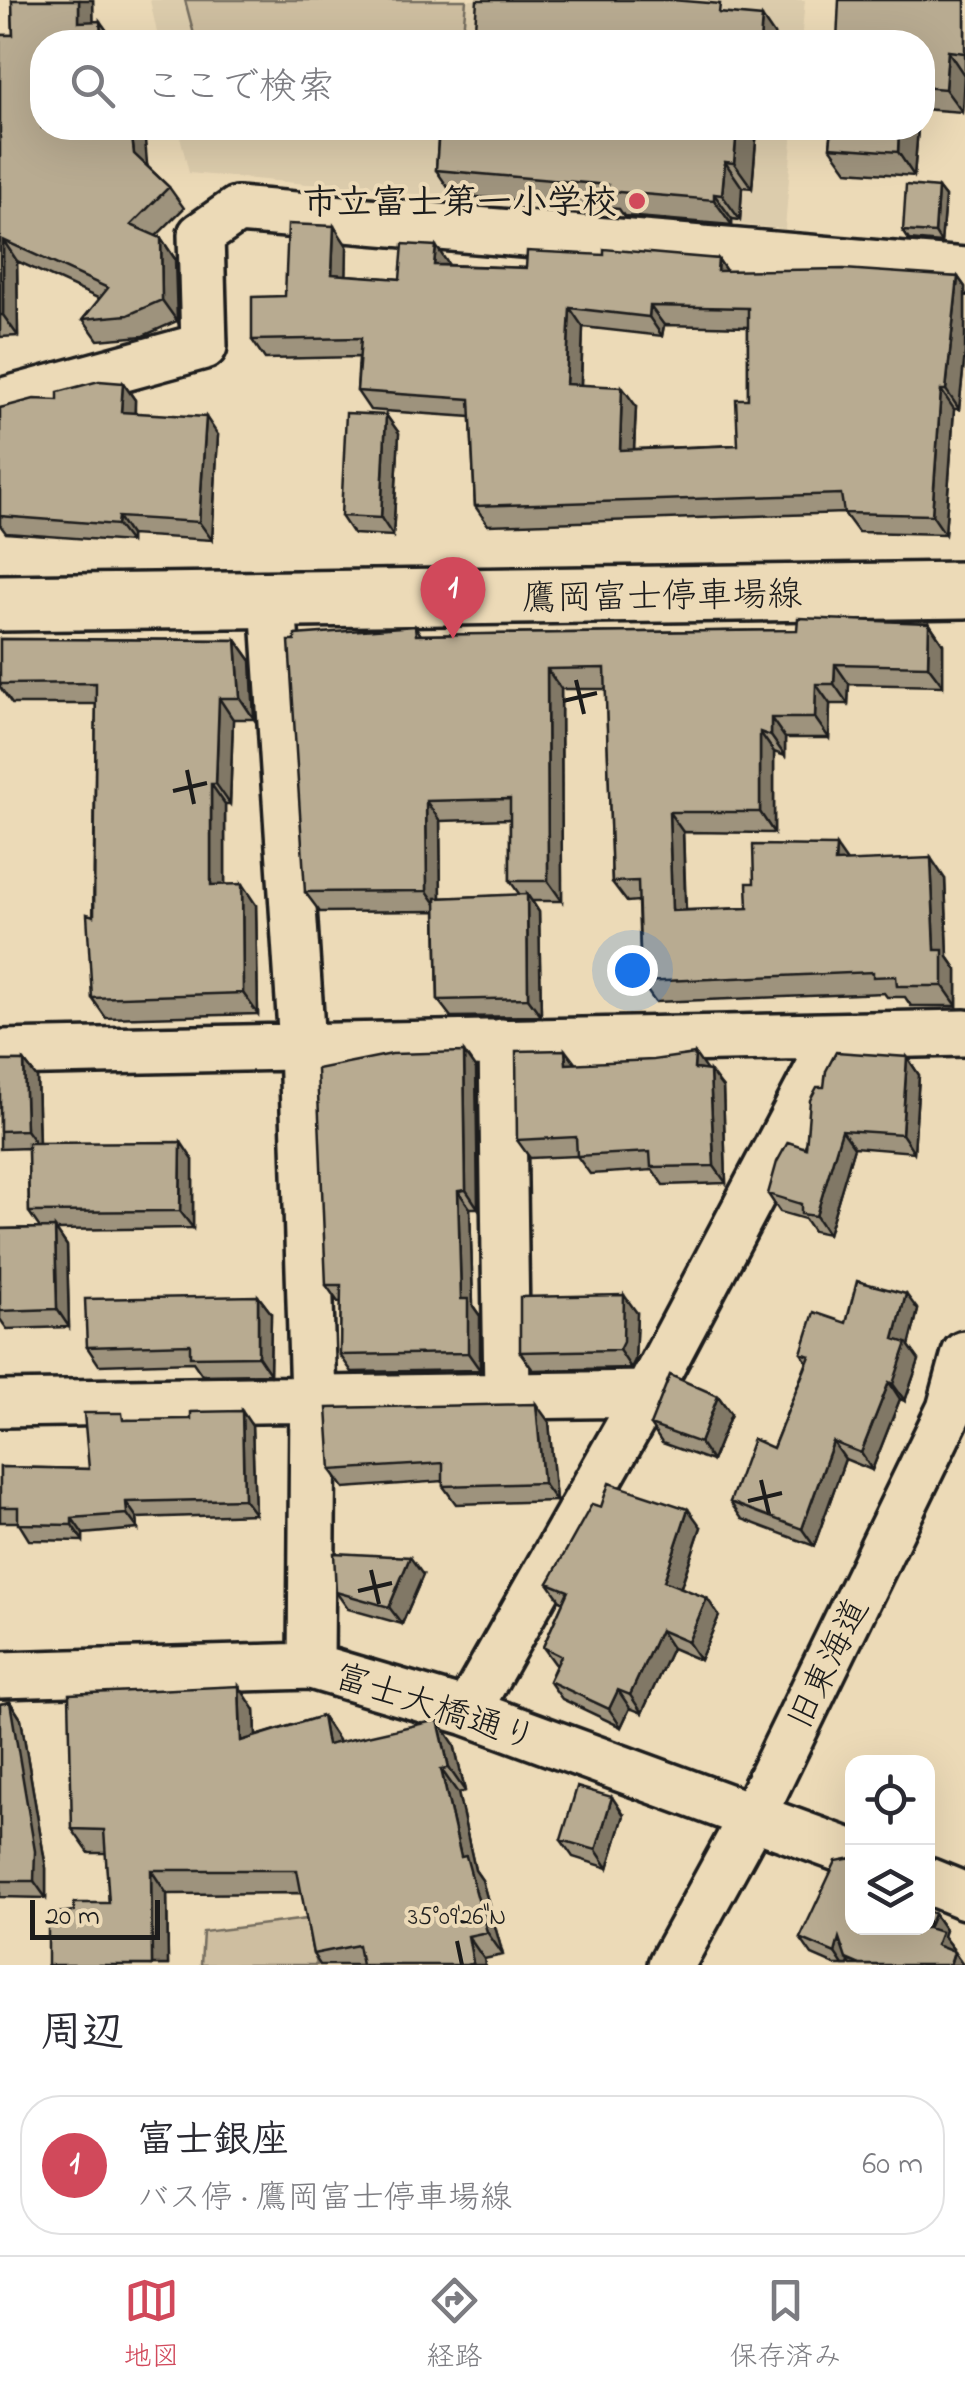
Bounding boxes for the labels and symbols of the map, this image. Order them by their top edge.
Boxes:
place label: 市立富士第一小学校 [302,179,617,230]
marker: 市立富士第一小学校 [626,190,648,212]
pin: 1 [420,556,486,639]
street label: 鷹岡富士停車場線 [522,571,802,626]
your location [607,945,658,996]
street label: 旧東海道 [777,1590,884,1739]
street label: 富士大橋通り [327,1653,543,1766]
scale bar [30,1895,160,1940]
text: 35°09'26"N [408,1900,506,1936]

